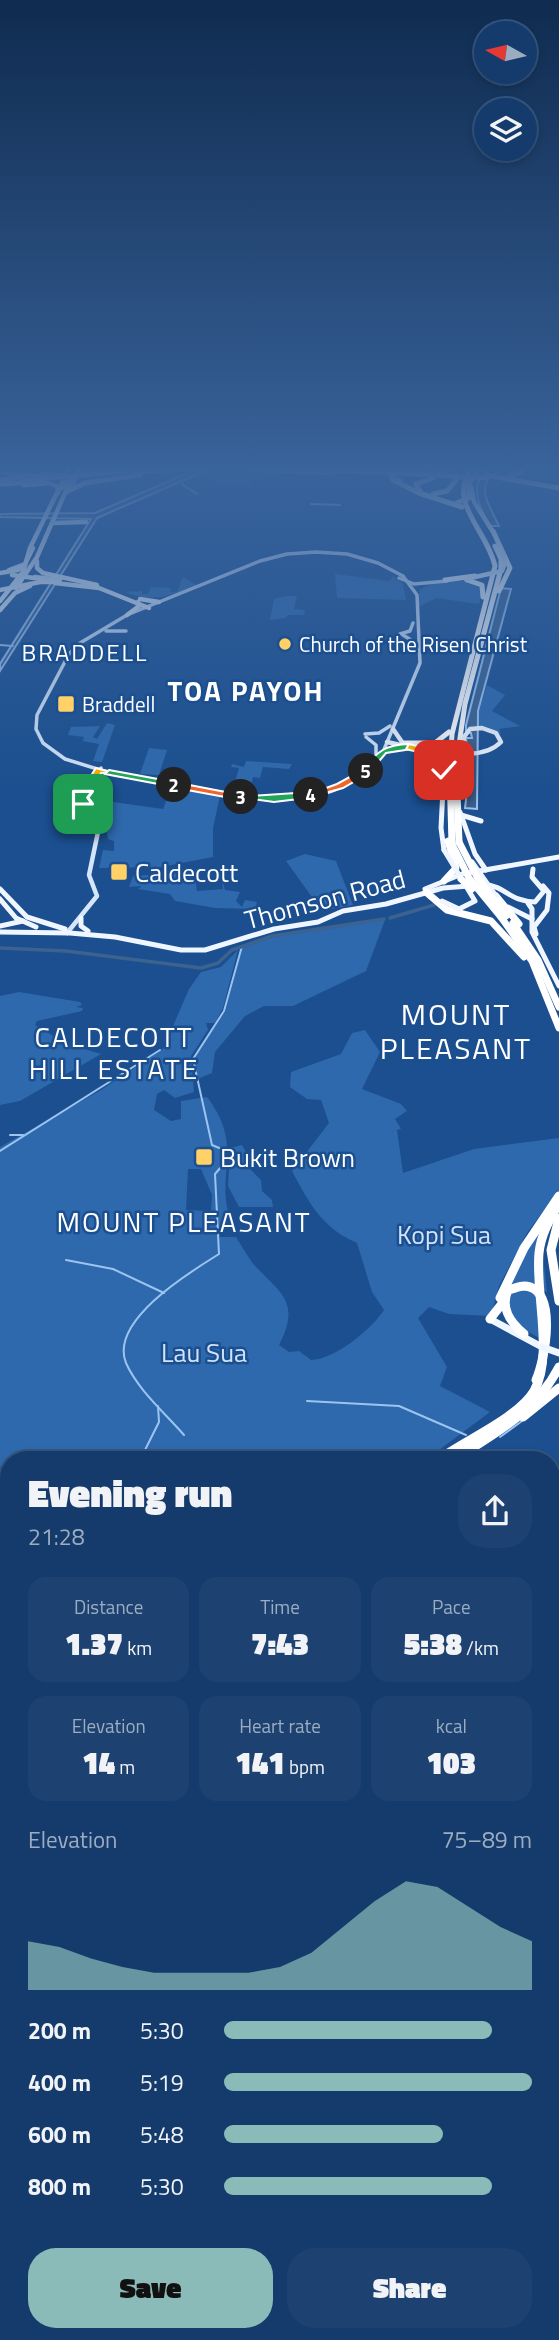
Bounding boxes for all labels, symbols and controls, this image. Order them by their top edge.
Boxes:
north arrow [474,21,537,84]
map controls [474,21,537,161]
button: layers [474,98,537,161]
place label: Church of the Risen Christ [299,628,528,660]
district label: BRADDELL [22,634,148,670]
marker: Church of the Risen Christ [277,636,293,652]
district label: TOA PAYOH [168,669,324,712]
place label: Braddell [82,688,155,720]
marker: Braddell [56,694,76,714]
pin [414,740,474,800]
icon: check [425,751,463,789]
pin: 5 [348,754,384,788]
text: 5 [360,756,371,785]
pin: 2 [156,768,192,802]
text: 2 [168,770,179,799]
pin [53,774,113,834]
pin: 4 [294,778,328,812]
pin: 3 [224,780,258,814]
text: 4 [305,780,316,809]
text: 3 [235,782,246,811]
icon: arrive [64,785,102,823]
place label: Caldecott [135,853,238,892]
street label: Thomson Road [240,859,410,939]
marker: Caldecott [109,862,129,882]
district label: MOUNT PLEASANT [380,991,532,1071]
district label: CALDECOTT HILL ESTATE [29,1015,199,1090]
place label: Bukit Brown [220,1138,355,1177]
marker: Bukit Brown [194,1147,214,1167]
district label: MOUNT PLEASANT [56,1200,312,1243]
park label: Kopi Sua [397,1215,491,1254]
park label: Lau Sua [161,1333,247,1372]
text: Evening run [28,1464,232,1522]
button: share [458,1474,532,1548]
text: 21:28 [28,1519,85,1554]
text: Distance [74,1592,143,1621]
text: Time [260,1592,300,1621]
text: Pace [432,1592,471,1621]
text: 1.37 [65,1621,123,1667]
text: 7:43 [251,1621,309,1667]
text: 5:38 [404,1621,462,1667]
text: km [123,1633,152,1662]
text: /km [462,1633,499,1662]
text: Elevation [72,1711,146,1740]
text: Heart rate [239,1711,321,1740]
text: kcal [436,1711,467,1740]
text: 14 [82,1740,115,1786]
text: 141 [235,1740,285,1786]
text: 103 [427,1740,476,1786]
text: m [115,1752,135,1781]
text: bpm [285,1752,325,1781]
text: Elevation [28,1822,117,1857]
text: 75–89 m [442,1822,532,1857]
text: 200 m [28,2013,91,2048]
text: 5:30 [140,2013,184,2048]
text: 400 m [28,2065,91,2100]
text: 5:19 [140,2065,184,2100]
text: 600 m [28,2117,91,2152]
text: 5:48 [140,2117,184,2152]
text: 800 m [28,2169,91,2204]
text: 5:30 [140,2169,184,2204]
button: Save [28,2248,273,2328]
button: Share [287,2248,532,2328]

